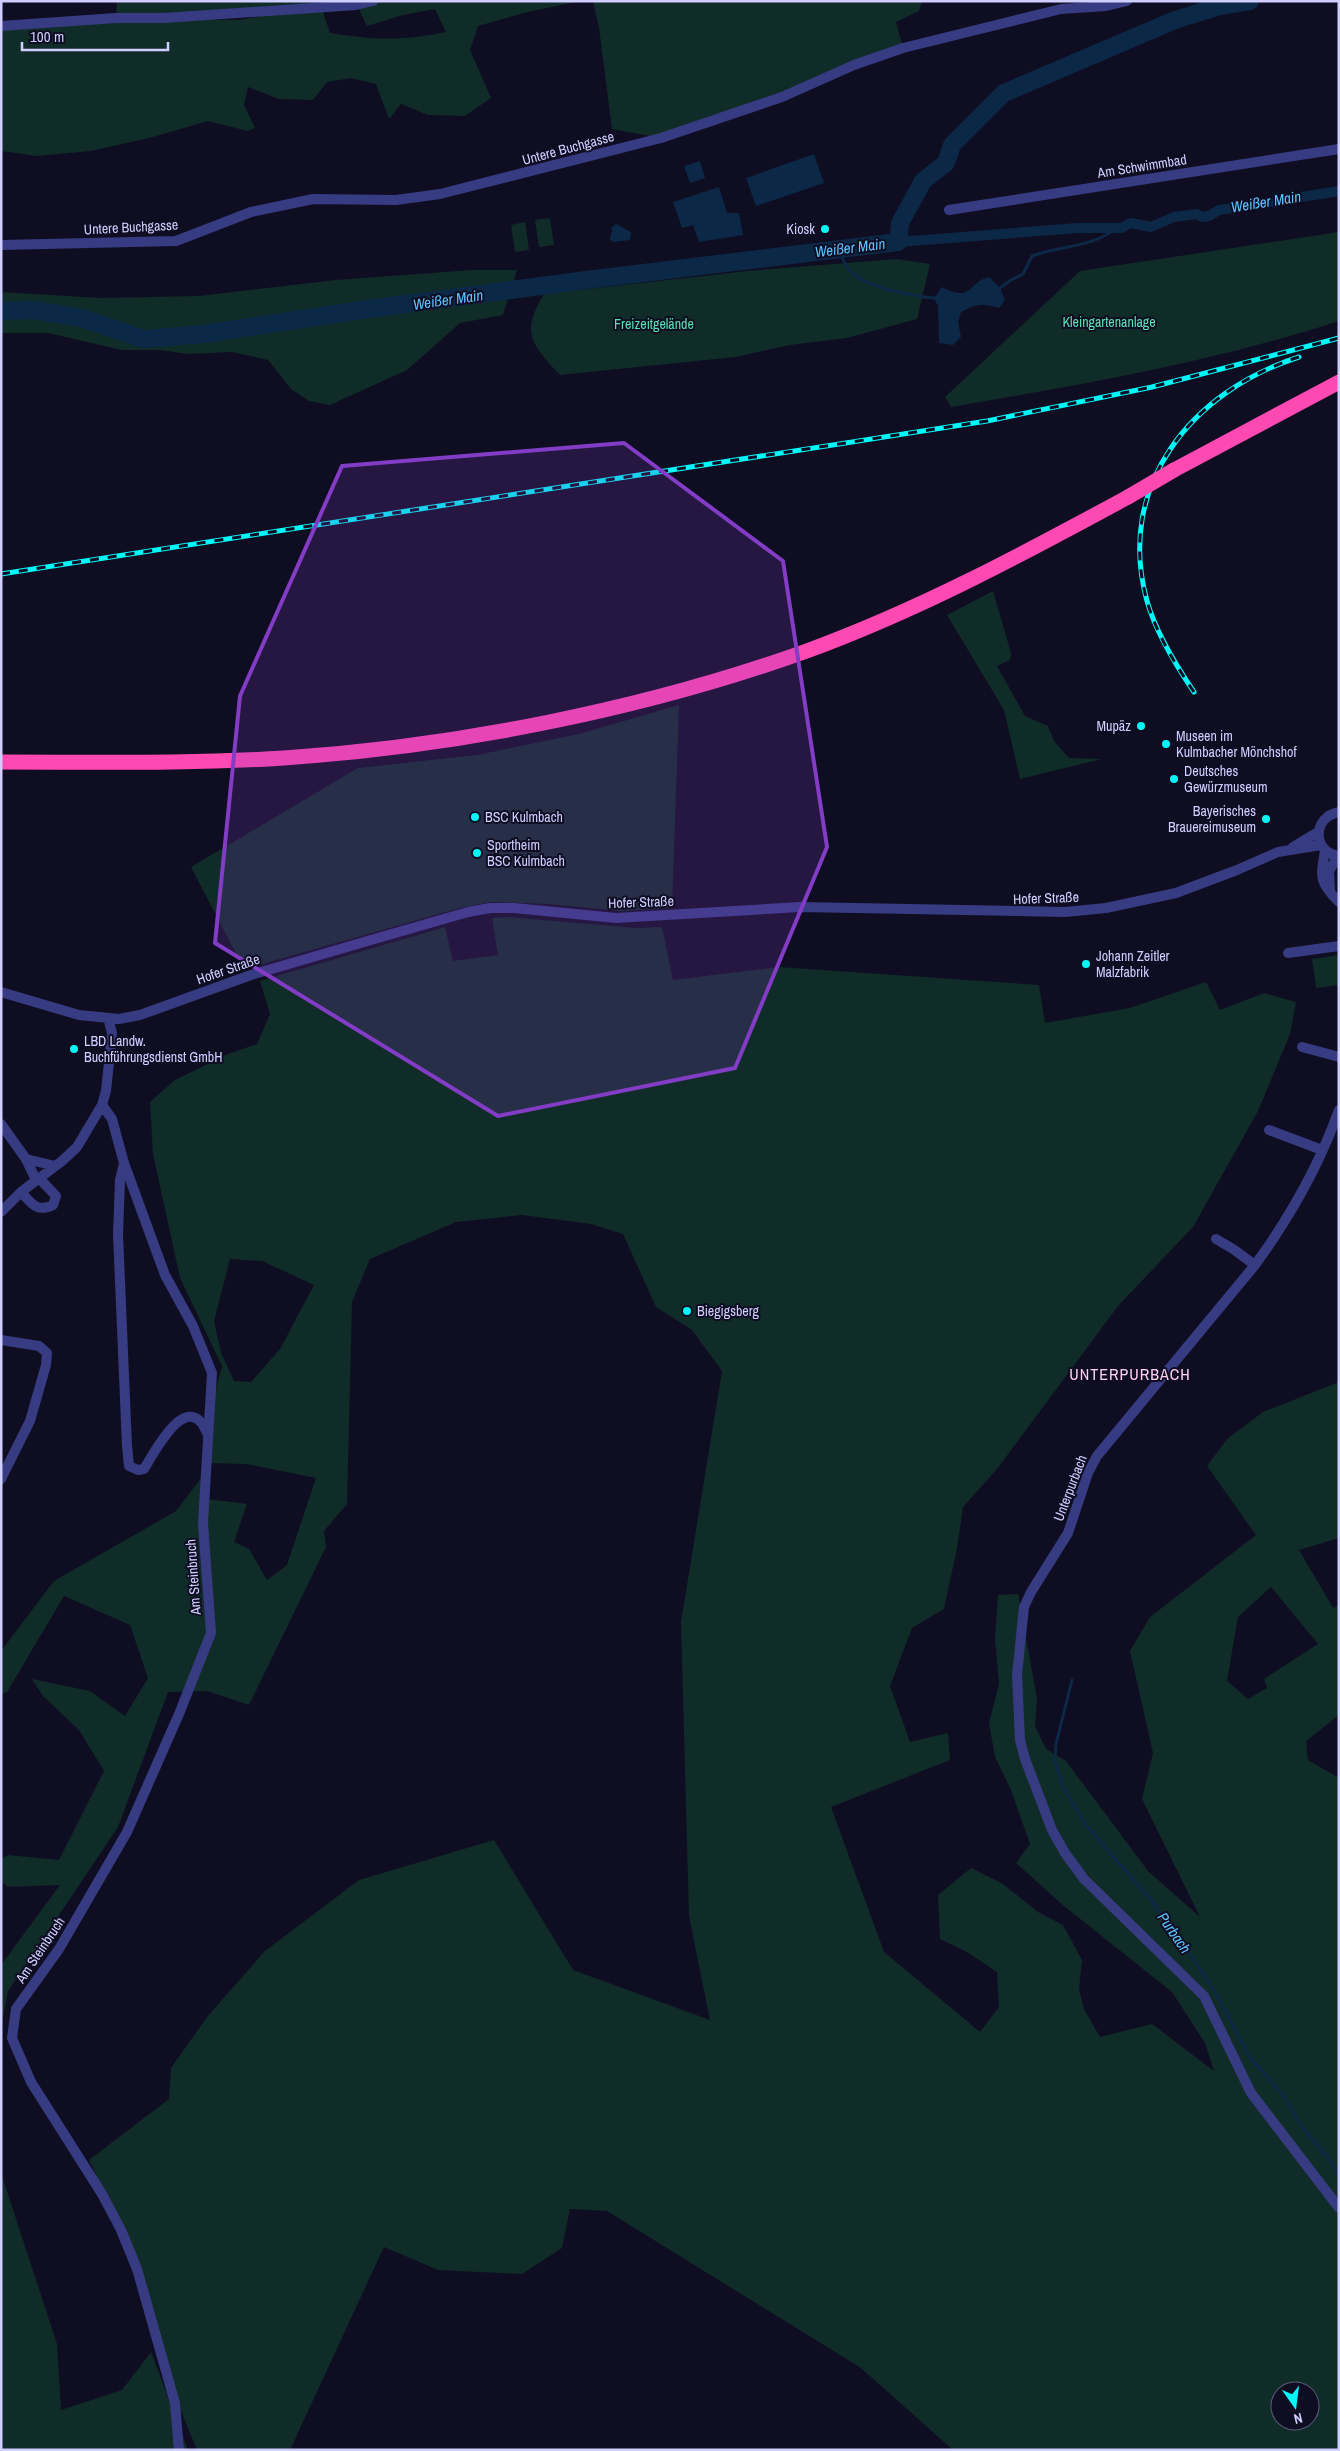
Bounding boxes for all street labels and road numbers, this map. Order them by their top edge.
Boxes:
street label: Untere Buchgasse [520,127,616,169]
street label: Am Schwimmbad [1095,150,1188,182]
street label: Untere Buchgasse [83,216,179,238]
street label: Hofer Straße [1013,888,1079,908]
street label: Hofer Straße [608,892,674,912]
street label: Hofer Straße [194,950,262,988]
street label: Unterpurbach [1049,1452,1091,1524]
street label: Am Steinbruch [181,1538,205,1617]
street label: Am Steinbruch [11,1913,69,1987]

